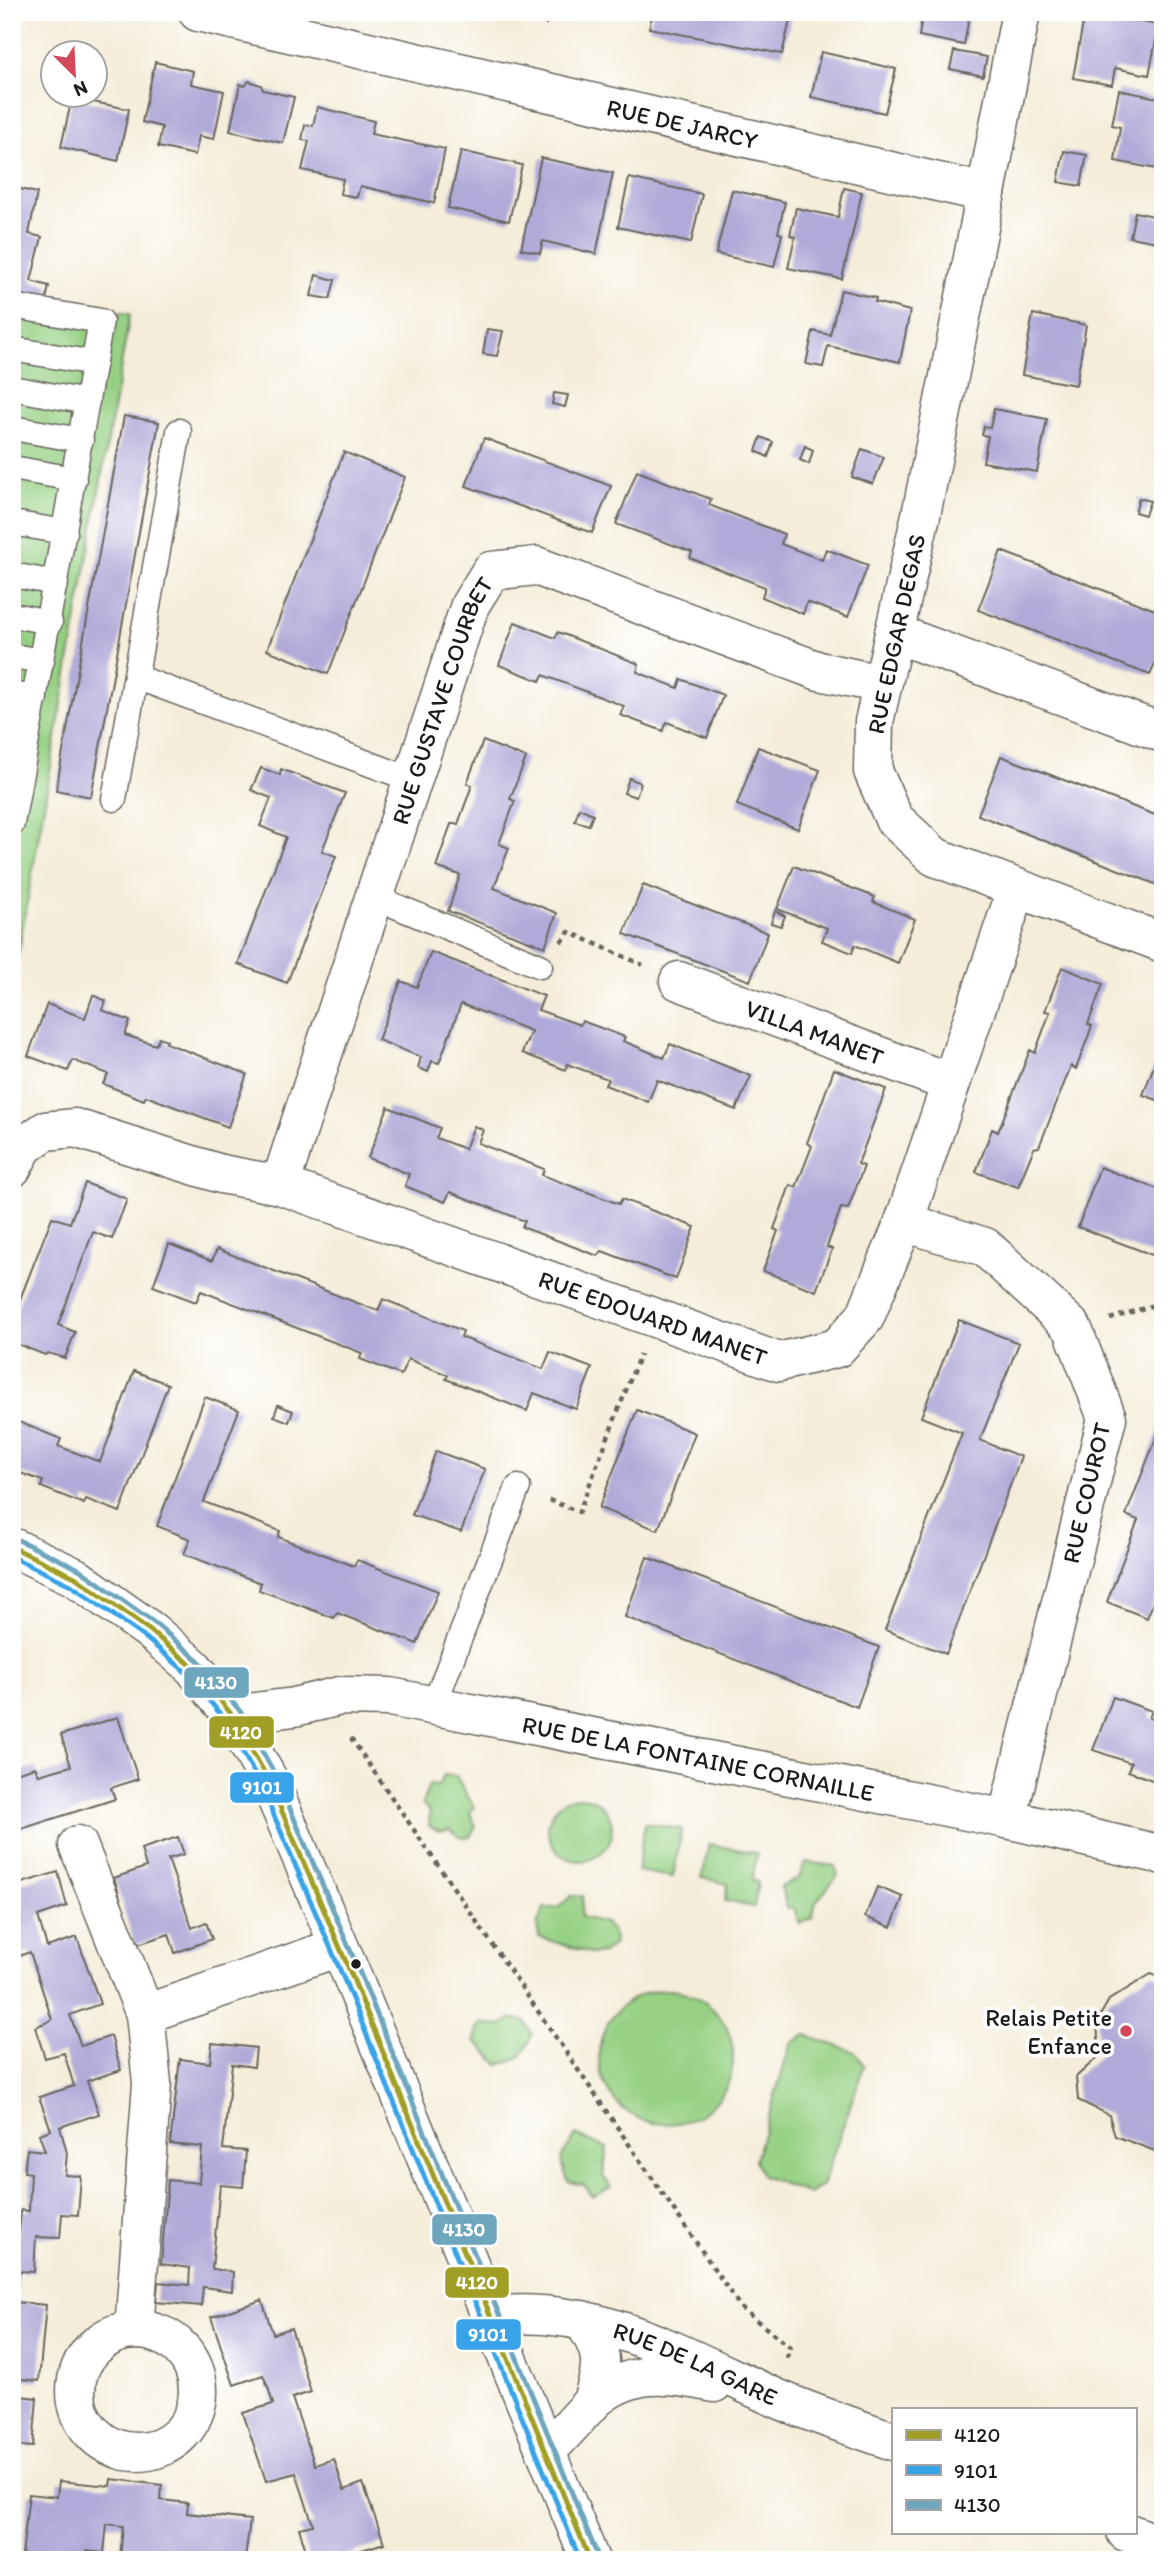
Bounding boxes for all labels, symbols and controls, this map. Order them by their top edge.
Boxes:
north arrow [38,38,108,108]
text: N [70,76,91,102]
street label: RUE DE JARCY [604,92,761,155]
street label: RUE EDGAR DEGAS [861,531,931,737]
street label: RUE GUSTAVE COURBET [385,570,499,828]
street label: VILLA MANET [742,993,888,1071]
street label: RUE EDOUARD MANET [535,1263,772,1371]
street label: RUE COUROT [1056,1419,1116,1566]
line badge: 4130 [183,1666,250,1699]
text: 4130 [195,1671,237,1694]
street label: RUE DE LA FONTAINE CORNAILLE [520,1709,876,1807]
line badge: 4120 [208,1715,275,1749]
text: 4120 [220,1721,262,1744]
line badge: 9101 [229,1771,295,1804]
text: 9101 [242,1776,282,1799]
unlabelled marker [349,1957,363,1971]
place label: Relais Petite Enfance [985,2003,1112,2060]
marker: Relais Petite Enfance [1118,2023,1134,2039]
line badge: 4130 [431,2213,498,2246]
text: 4130 [443,2218,485,2241]
line badge: 4120 [444,2266,510,2299]
text: 4120 [456,2271,498,2294]
street label: RUE DE LA GARE [610,2315,782,2411]
line badge: 9101 [455,2318,522,2351]
text: 9101 [468,2323,508,2346]
legend [892,2408,1136,2534]
text: 4120 [954,2422,1000,2447]
text: 9101 [954,2458,998,2483]
text: 4130 [954,2492,1001,2517]

